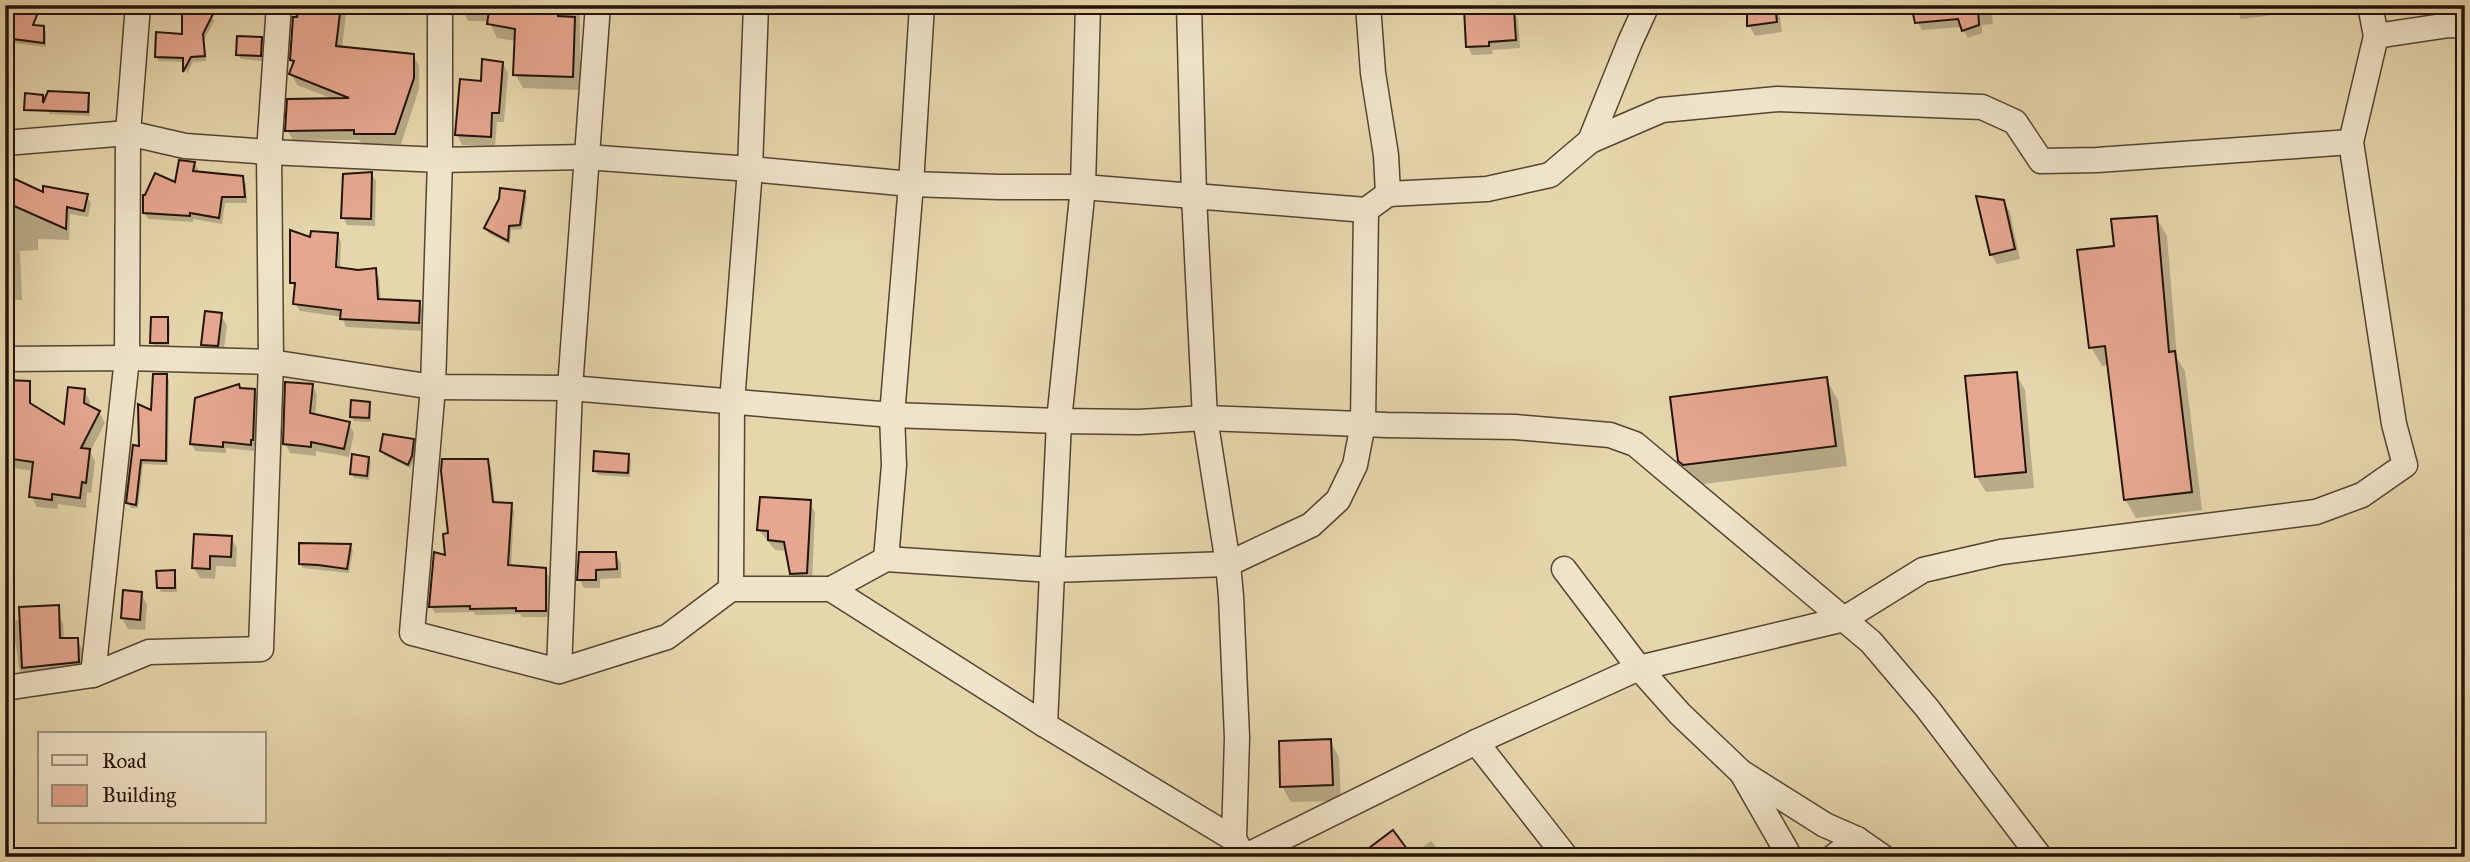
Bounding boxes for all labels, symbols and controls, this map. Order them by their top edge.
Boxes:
legend [38,732,266,824]
text: Road [102,748,147,774]
text: Building [102,782,176,808]

